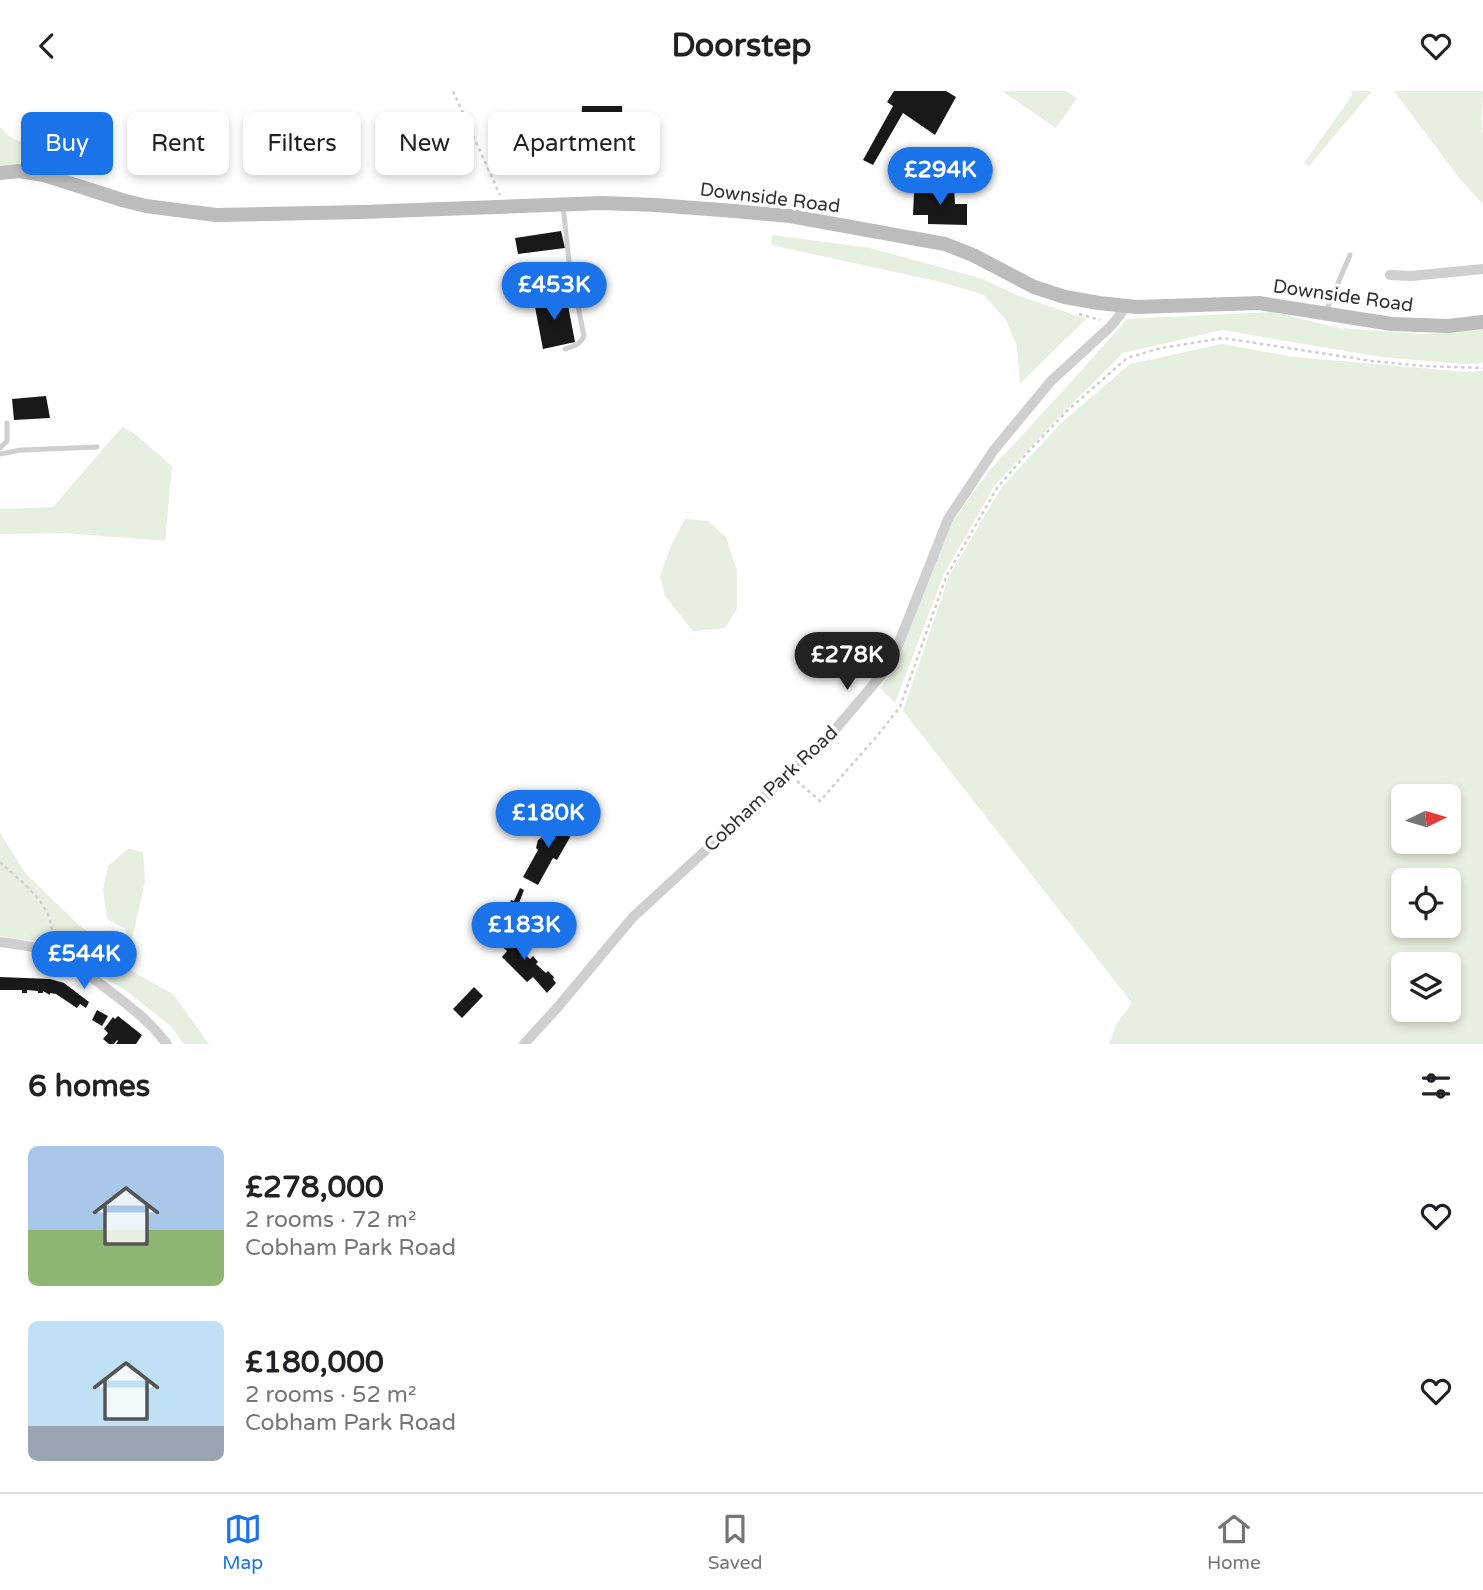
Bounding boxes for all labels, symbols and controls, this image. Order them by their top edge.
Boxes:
icon: back [28,27,66,65]
text: Doorstep [671,27,812,65]
icon: heart [1417,27,1455,65]
chip: Buy [21,112,113,175]
chip: Rent [127,112,229,175]
chip: Filters [243,112,361,175]
chip: New [375,112,474,175]
chip: Apartment [488,112,660,175]
pin: £294K [891,148,989,207]
text: £294K [904,156,976,184]
street label: Downside Road [699,178,841,218]
pin: £453K [505,263,603,322]
text: £453K [518,271,590,299]
street label: Downside Road [1272,275,1414,317]
pin: £278K [798,633,896,692]
text: £278K [811,641,883,669]
street label: Cobham Park Road [700,721,842,857]
north arrow [1391,784,1461,854]
map controls [1391,784,1461,1022]
pin: £180K [499,791,597,850]
text: £180K [512,799,584,827]
button: locate [1391,868,1461,938]
pin: £183K [475,903,573,962]
text: £183K [488,911,560,939]
pin: £544K [35,932,133,991]
text: £544K [48,940,120,968]
button: layers [1391,952,1461,1022]
icon: filters [1417,1067,1455,1105]
text: 6 homes [28,1068,150,1105]
text: £278,000 [245,1169,384,1206]
icon: home [84,1174,168,1258]
icon: heart [1417,1197,1455,1235]
text: 2 rooms · 72 m² [245,1206,416,1234]
text: Cobham Park Road [245,1234,456,1262]
text: £180,000 [245,1344,384,1381]
icon: home [84,1349,168,1433]
icon: heart [1417,1372,1455,1410]
text: 2 rooms · 52 m² [245,1381,416,1409]
text: Cobham Park Road [245,1409,456,1437]
tab: Map [222,1510,263,1574]
tab: Saved [708,1510,763,1574]
tab: Home [1207,1510,1261,1574]

